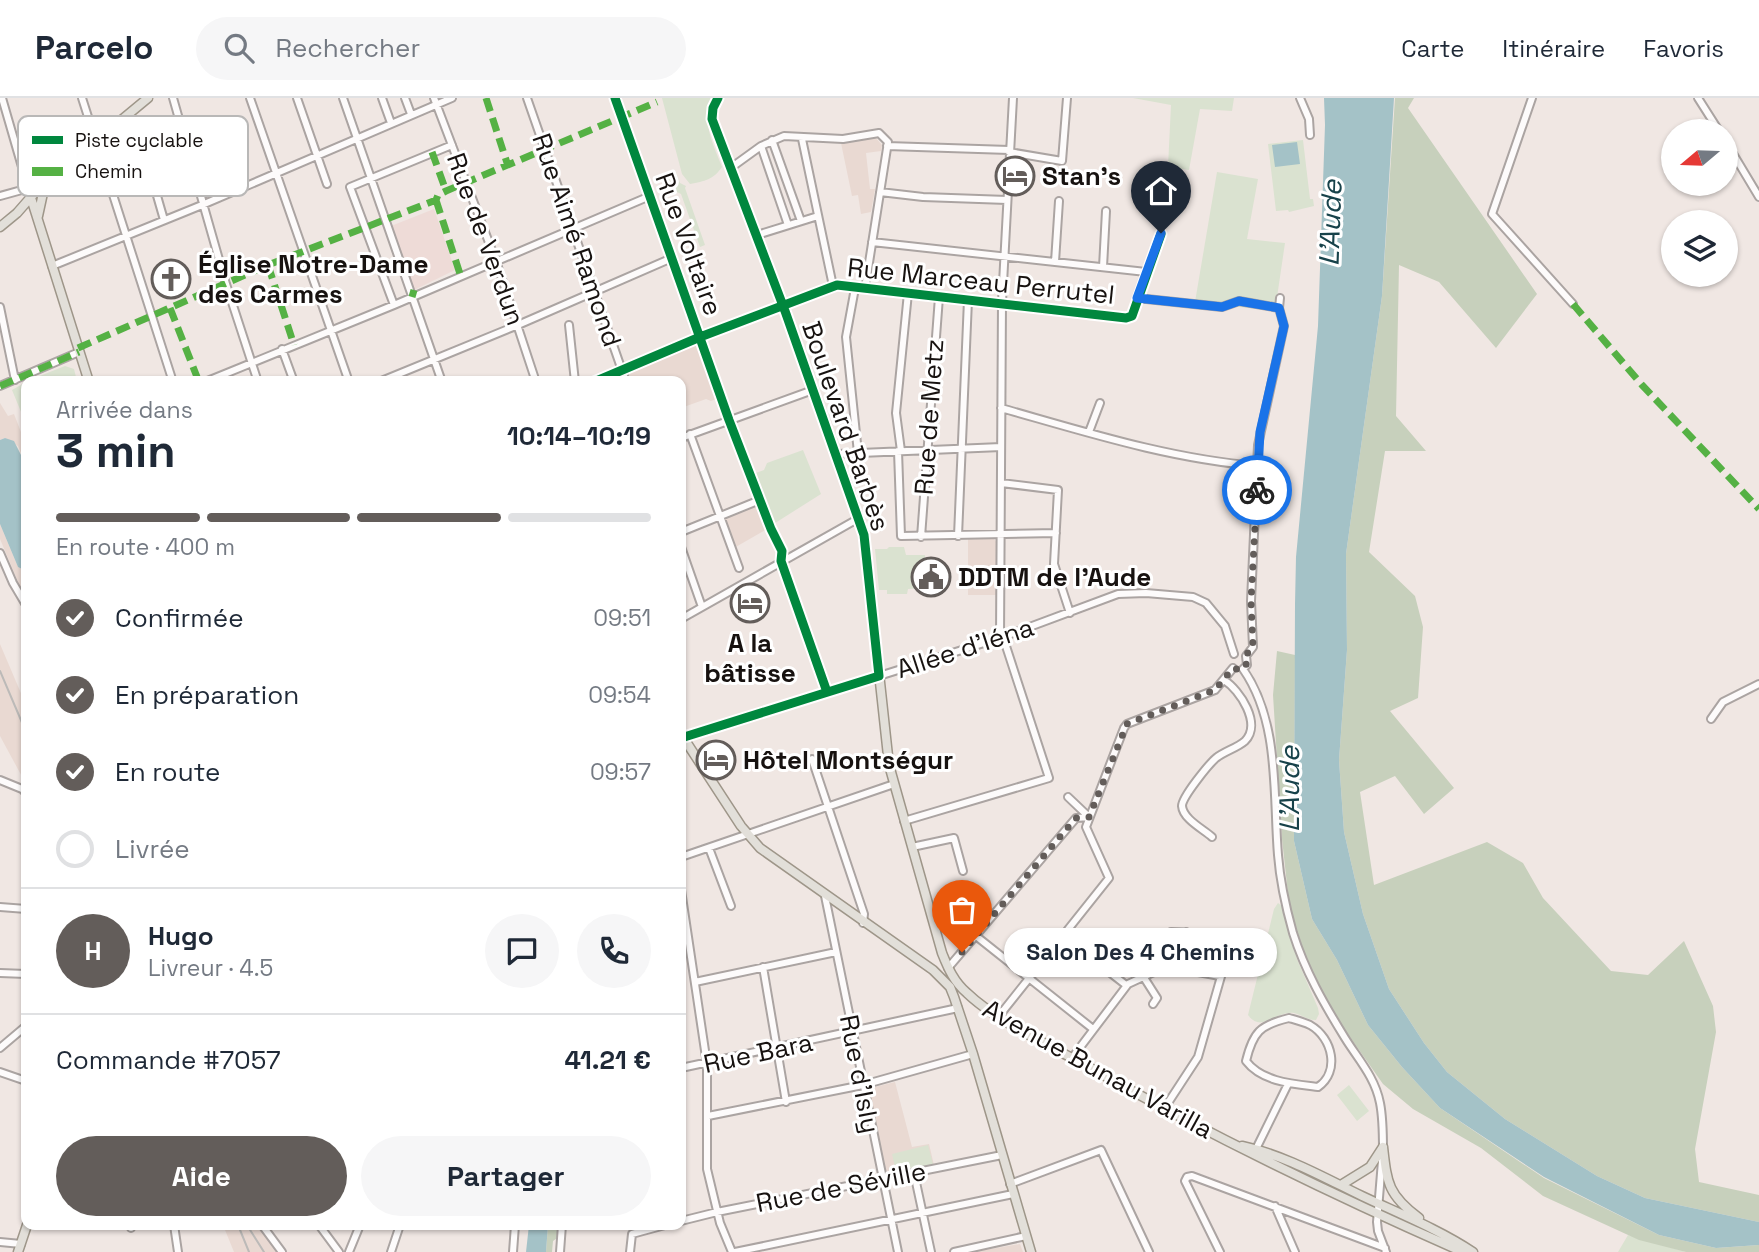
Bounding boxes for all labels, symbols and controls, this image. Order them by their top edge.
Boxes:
search box [196,17,686,80]
text: Parcelo [35,27,154,69]
icon: search [220,29,258,67]
text: Rechercher [276,31,420,65]
text: Carte [1401,33,1464,64]
text: Itinéraire [1502,33,1605,64]
text: Favoris [1643,33,1724,64]
legend [18,116,248,196]
north arrow [1661,119,1738,196]
map controls [1661,119,1738,287]
text: Piste cyclable [75,128,203,153]
street label: Rue Aimé Ramond [525,129,629,351]
street label: Rue de Verdun [439,148,533,330]
hotel icon: Stan’s [994,155,1036,197]
text: Chemin [75,159,143,184]
place label: Stan’s [1042,159,1121,193]
pin [1131,161,1191,233]
street label: Rue Voltaire [647,168,731,320]
icon: home [1142,172,1180,210]
water label: L'Aude [1311,178,1350,267]
button: layers [1661,210,1738,287]
place label: Église Notre-Dame des Carmes [198,247,428,311]
street label: Rue Marceau Perrutel [846,250,1116,312]
church icon: Église Notre-Dame des Carmes [150,258,192,300]
street label: Boulevard Barbès [794,317,898,535]
street label: Rue de Metz [907,338,951,496]
text: Arrivée dans [56,395,193,425]
text: 10:14–10:19 [507,419,651,453]
text: 3 min [56,422,176,480]
courier [1222,455,1292,525]
icon: bike [1238,471,1276,509]
text: En route · 400 m [56,532,235,562]
public building icon: DDTM de l'Aude [910,556,952,598]
place label: DDTM de l'Aude [958,560,1151,594]
hotel icon: A la bâtisse [729,582,771,624]
icon: check [56,599,94,637]
text: Confirmée [115,601,244,635]
text: 09:51 [593,603,651,633]
street label: Allée d'Iéna [892,610,1038,686]
place label: A la bâtisse [704,626,796,690]
icon: check [56,676,94,714]
text: En préparation [115,678,299,712]
text: 09:54 [588,680,651,710]
hotel icon: Hôtel Montségur [695,739,737,781]
place label: Hôtel Montségur [743,743,953,777]
water label: L'Aude [1271,744,1307,832]
icon: check [56,753,94,791]
text: En route [115,755,220,789]
text: 09:57 [590,757,651,787]
text: Livrée [115,832,190,866]
pin [932,880,992,952]
icon: bag [943,891,981,929]
button: chat [485,914,559,988]
button: phone [577,914,651,988]
text: Hugo [148,919,214,953]
callout: Salon Des 4 Chemins [1004,928,1277,976]
text: H [84,934,102,968]
text: Salon Des 4 Chemins [1026,937,1255,967]
text: Livreur · 4.5 [148,953,273,983]
street label: Avenue Bunau Varilla [977,991,1219,1147]
street label: Rue d'Isly [832,1012,888,1136]
street label: Rue Bara [700,1025,816,1081]
text: Commande #7057 [56,1043,281,1077]
text: 41.21 € [565,1043,651,1077]
button: Aide [56,1136,347,1216]
button: Partager [361,1136,651,1216]
street label: Rue de Séville [753,1154,929,1220]

